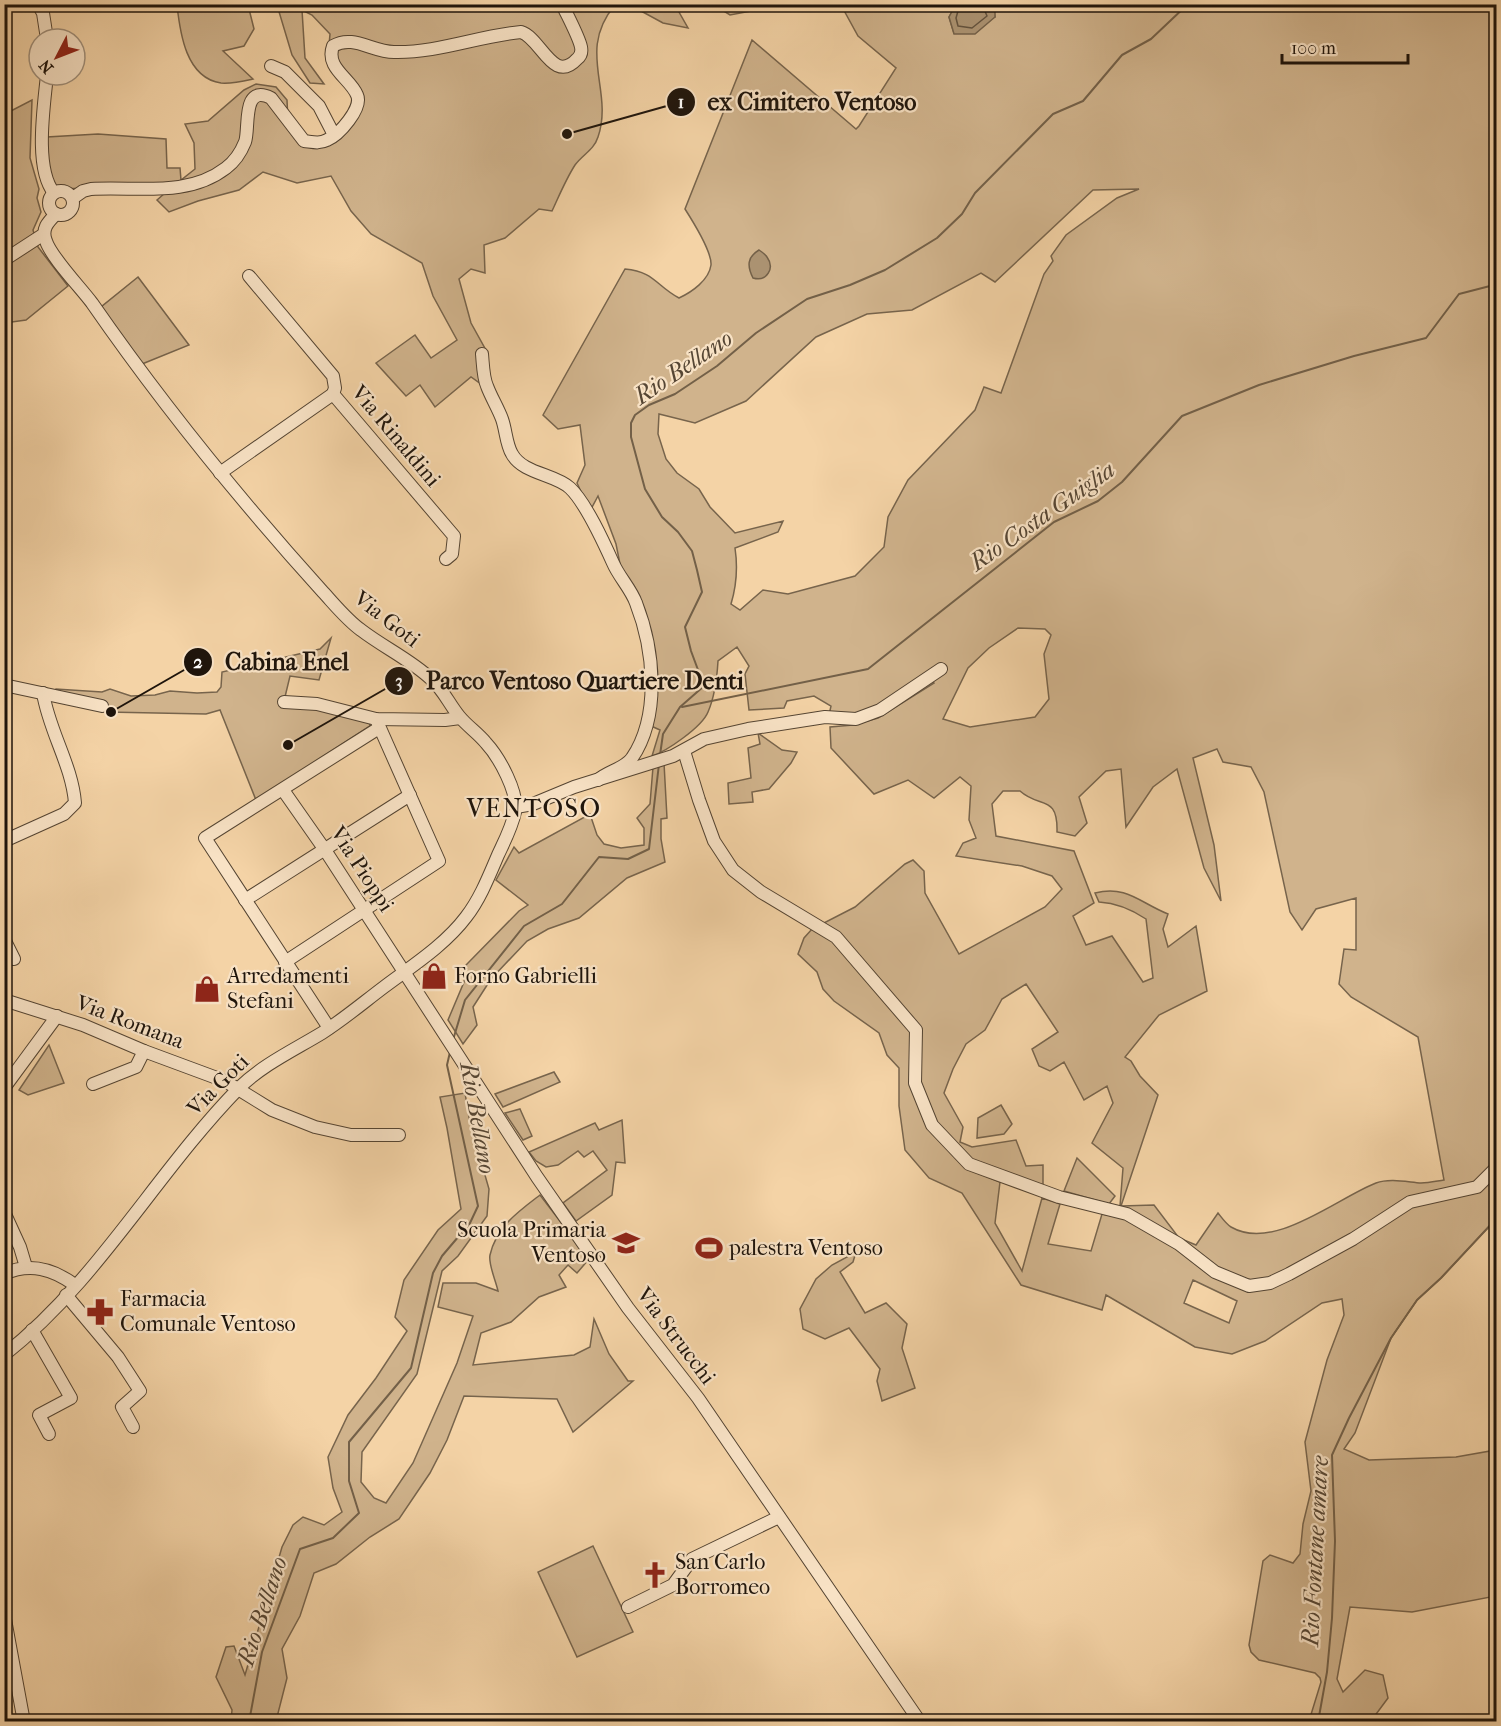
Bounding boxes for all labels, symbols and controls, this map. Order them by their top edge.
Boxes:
north arrow [27,27,87,87]
scale bar [1282,27,1408,65]
text: 100 m [1291,38,1336,59]
text: N [35,55,57,78]
callout: ex Cimitero Ventoso [666,81,928,123]
text: ex Cimitero Ventoso [708,88,916,116]
text: 1 [678,92,684,113]
water label: Rio Bellano [627,324,738,411]
street label: Via Rinaldini [345,379,446,493]
water label: Rio Costa Guiglia [962,456,1120,578]
street label: Via Goti [348,585,426,653]
callout: Cabina Enel [183,641,361,683]
text: Cabina Enel [225,648,349,676]
text: 2 [193,652,203,673]
callout: Parco Ventoso Quartiere Denti [384,660,755,702]
text: Parco Ventoso Quartiere Denti [426,667,745,695]
text: 3 [395,671,403,692]
district label: VENTOSO [465,793,602,824]
street label: Via Pioppi [324,821,400,917]
shop icon: Forno Gabrielli [419,961,449,991]
place label: Arredamenti Stefani [226,963,349,1014]
place label: Forno Gabrielli [454,963,597,989]
shop icon: Arredamenti Stefani [192,974,222,1004]
street label: Via Romana [71,989,189,1055]
street label: Via Goti [181,1048,255,1122]
water label: Rio Bellano [454,1058,502,1176]
place label: Scuola Primaria Ventoso [457,1217,607,1268]
school or university icon: Scuola Primaria Ventoso [611,1228,641,1258]
sports icon: palestra Ventoso [694,1233,724,1263]
place label: palestra Ventoso [728,1235,883,1261]
street label: Via Strucchi [630,1282,721,1390]
place label: Farmacia Comunale Ventoso [120,1286,296,1337]
pharmacy icon: Farmacia Comunale Ventoso [85,1297,115,1327]
water label: Rio Fontane amare [1296,1454,1334,1649]
place label: San Carlo Borromeo [675,1549,770,1600]
water label: Rio Bellano [231,1553,293,1671]
church icon: San Carlo Borromeo [640,1560,670,1590]

